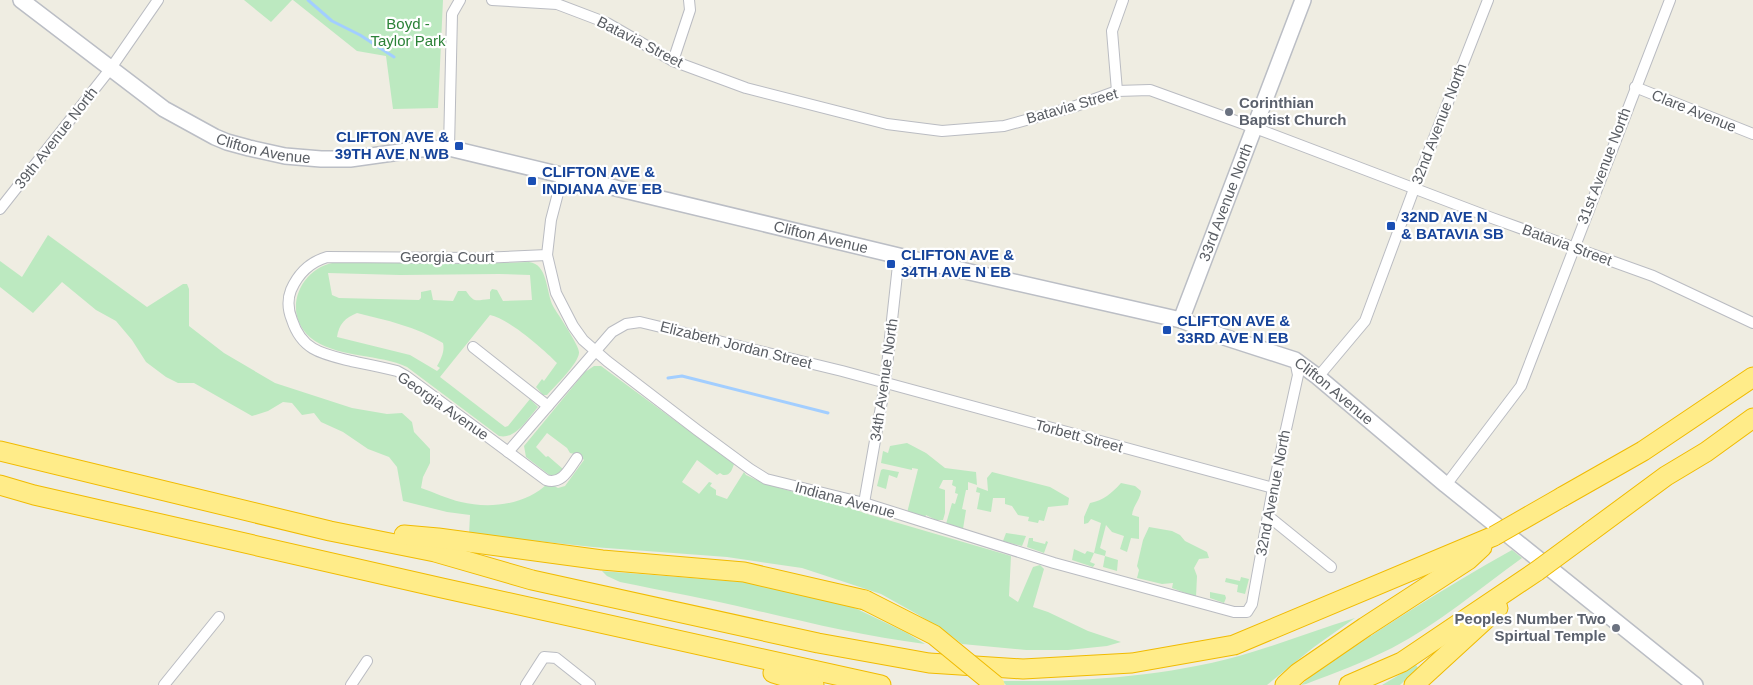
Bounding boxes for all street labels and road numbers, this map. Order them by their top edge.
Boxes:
street label: Batavia Street [594,13,687,71]
street label: 32nd Avenue North [1408,61,1469,187]
street label: 39th Avenue North [11,84,100,192]
street label: Batavia Street [1024,84,1120,127]
street label: Clare Avenue [1649,86,1739,135]
street label: 31st Avenue North [1574,105,1634,226]
street label: Clifton Avenue [214,129,311,166]
street label: 33rd Avenue North [1195,141,1256,263]
street label: Clifton Avenue [772,217,870,256]
street label: Batavia Street [1520,220,1615,269]
street label: Georgia Court [400,248,495,265]
street label: Elizabeth Jordan Street [658,317,815,372]
street label: 34th Avenue North [866,317,901,443]
street label: Clifton Avenue [1291,354,1377,428]
street label: Georgia Avenue [394,368,492,443]
street label: Torbett Street [1033,416,1126,456]
street label: 32nd Avenue North [1252,428,1293,557]
street label: Indiana Avenue [793,478,897,521]

